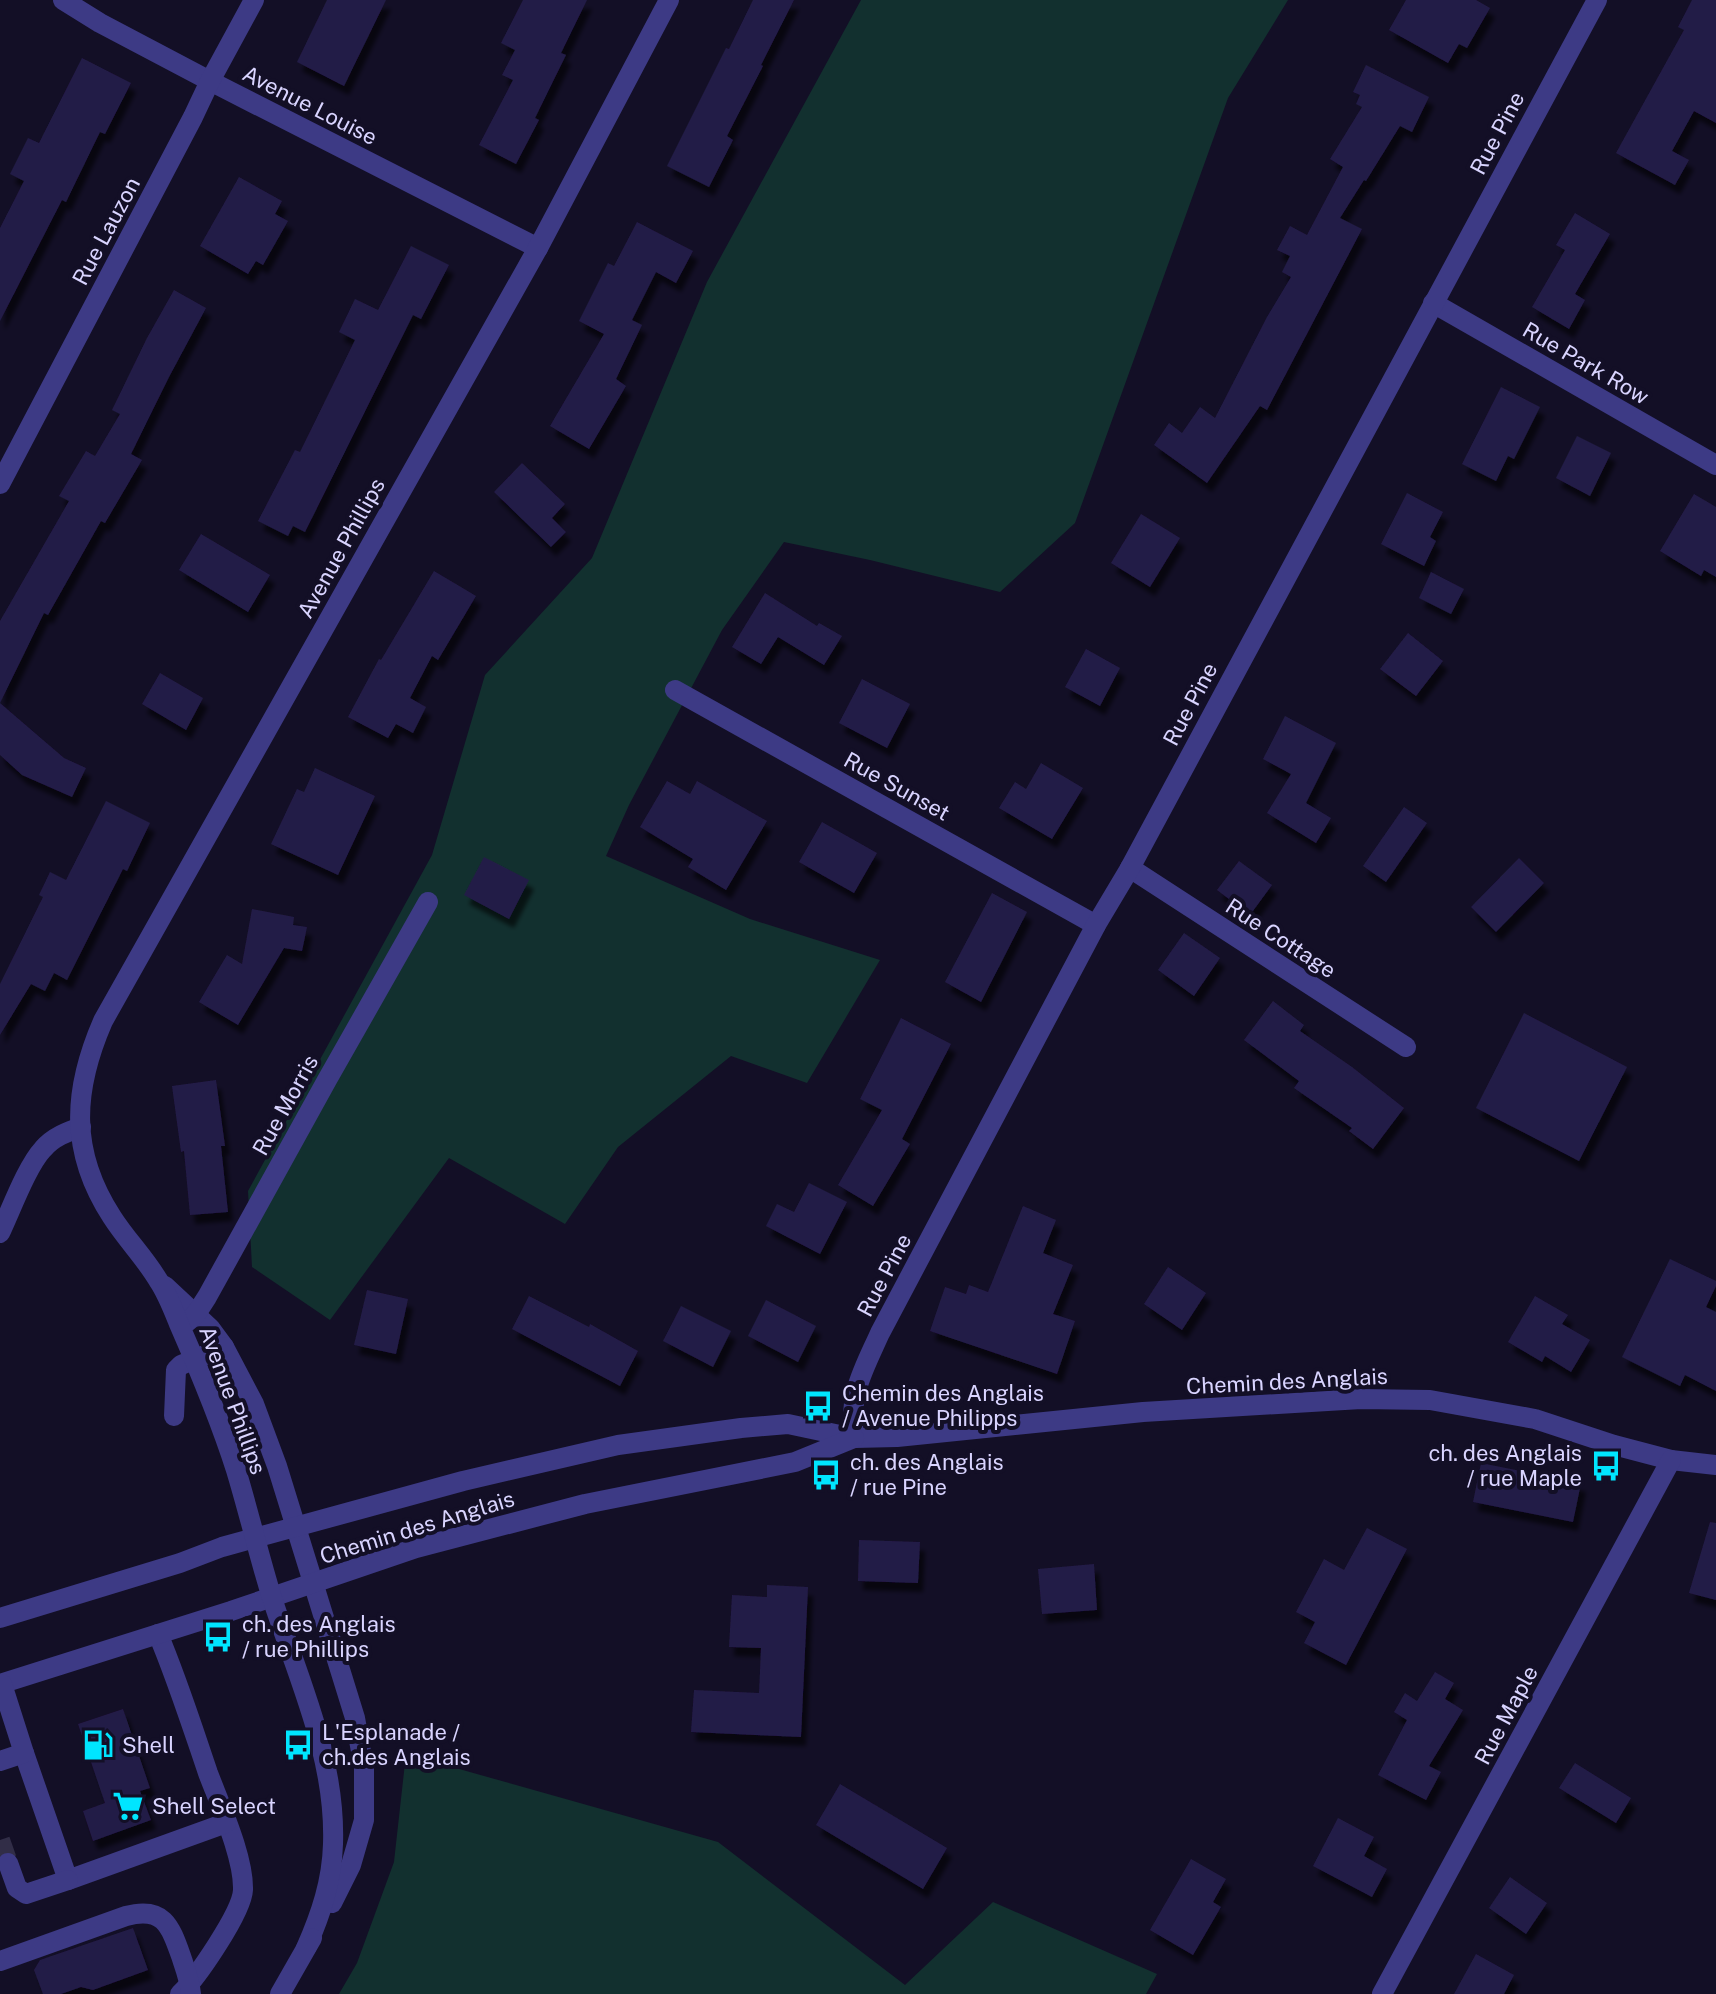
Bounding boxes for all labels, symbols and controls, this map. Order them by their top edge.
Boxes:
street label: Avenue Louise [238,60,382,150]
street label: Rue Pine [1464,87,1530,179]
street label: Rue Lauzon [67,173,145,289]
street label: Rue Park Row [1518,316,1654,410]
street label: Avenue Phillips [292,474,390,622]
street label: Rue Pine [1157,658,1223,750]
street label: Rue Sunset [840,746,954,826]
street label: Rue Cottage [1221,893,1341,983]
street label: Rue Morris [247,1050,323,1160]
street label: Rue Pine [851,1229,917,1321]
street label: Avenue Phillips [194,1322,272,1478]
street label: Chemin des Anglais [1186,1363,1388,1399]
place label: Chemin des Anglais / Avenue Philipps [842,1380,1044,1431]
bus stop icon: Chemin des Anglais / Avenue Philipps [801,1389,835,1423]
place label: ch. des Anglais / rue Maple [1428,1440,1582,1491]
place label: ch. des Anglais / rue Pine [850,1449,1004,1500]
bus stop icon: ch. des Anglais / rue Maple [1589,1449,1623,1483]
bus stop icon: ch. des Anglais / rue Pine [809,1458,843,1492]
street label: Chemin des Anglais [317,1485,517,1569]
place label: ch. des Anglais / rue Phillips [242,1611,396,1662]
bus stop icon: ch. des Anglais / rue Phillips [201,1620,235,1654]
street label: Rue Maple [1469,1661,1543,1769]
place label: L'Esplanade / ch.des Anglais [322,1719,471,1770]
fuel station icon: Shell [81,1728,115,1762]
bus stop icon: L'Esplanade / ch.des Anglais [281,1728,315,1762]
place label: Shell [122,1732,175,1758]
supermarket icon: Shell Select [111,1789,145,1823]
place label: Shell Select [152,1793,276,1819]

